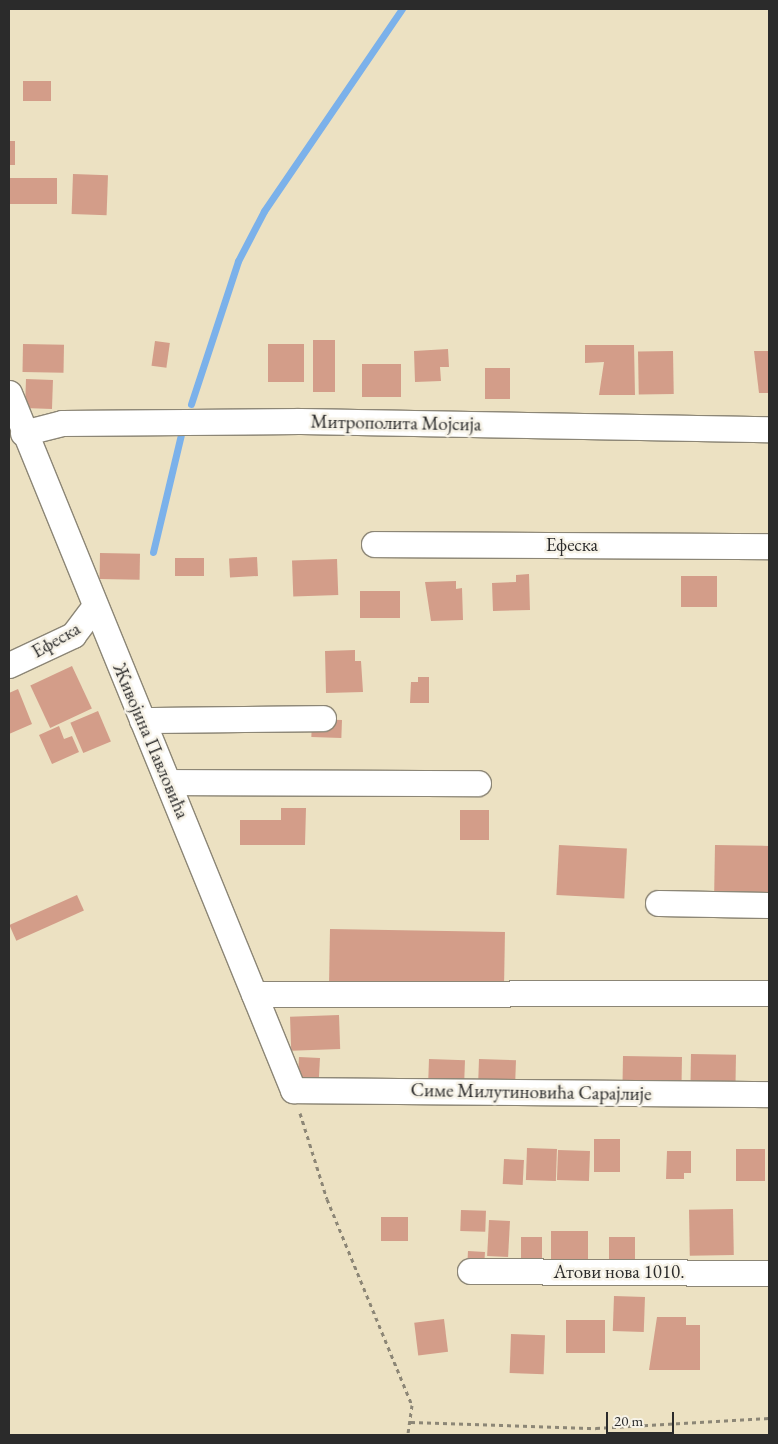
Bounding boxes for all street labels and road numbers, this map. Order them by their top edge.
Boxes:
street label: Митрополита Мојсија [310,410,482,436]
street label: Ефеска [546,534,598,556]
street label: Ефеска [28,617,84,663]
street label: Живојина Павловића [108,660,194,822]
street label: Симе Милутиновића Сарајлије [410,1079,652,1105]
street label: Атови нова 1010. [553,1261,685,1283]

